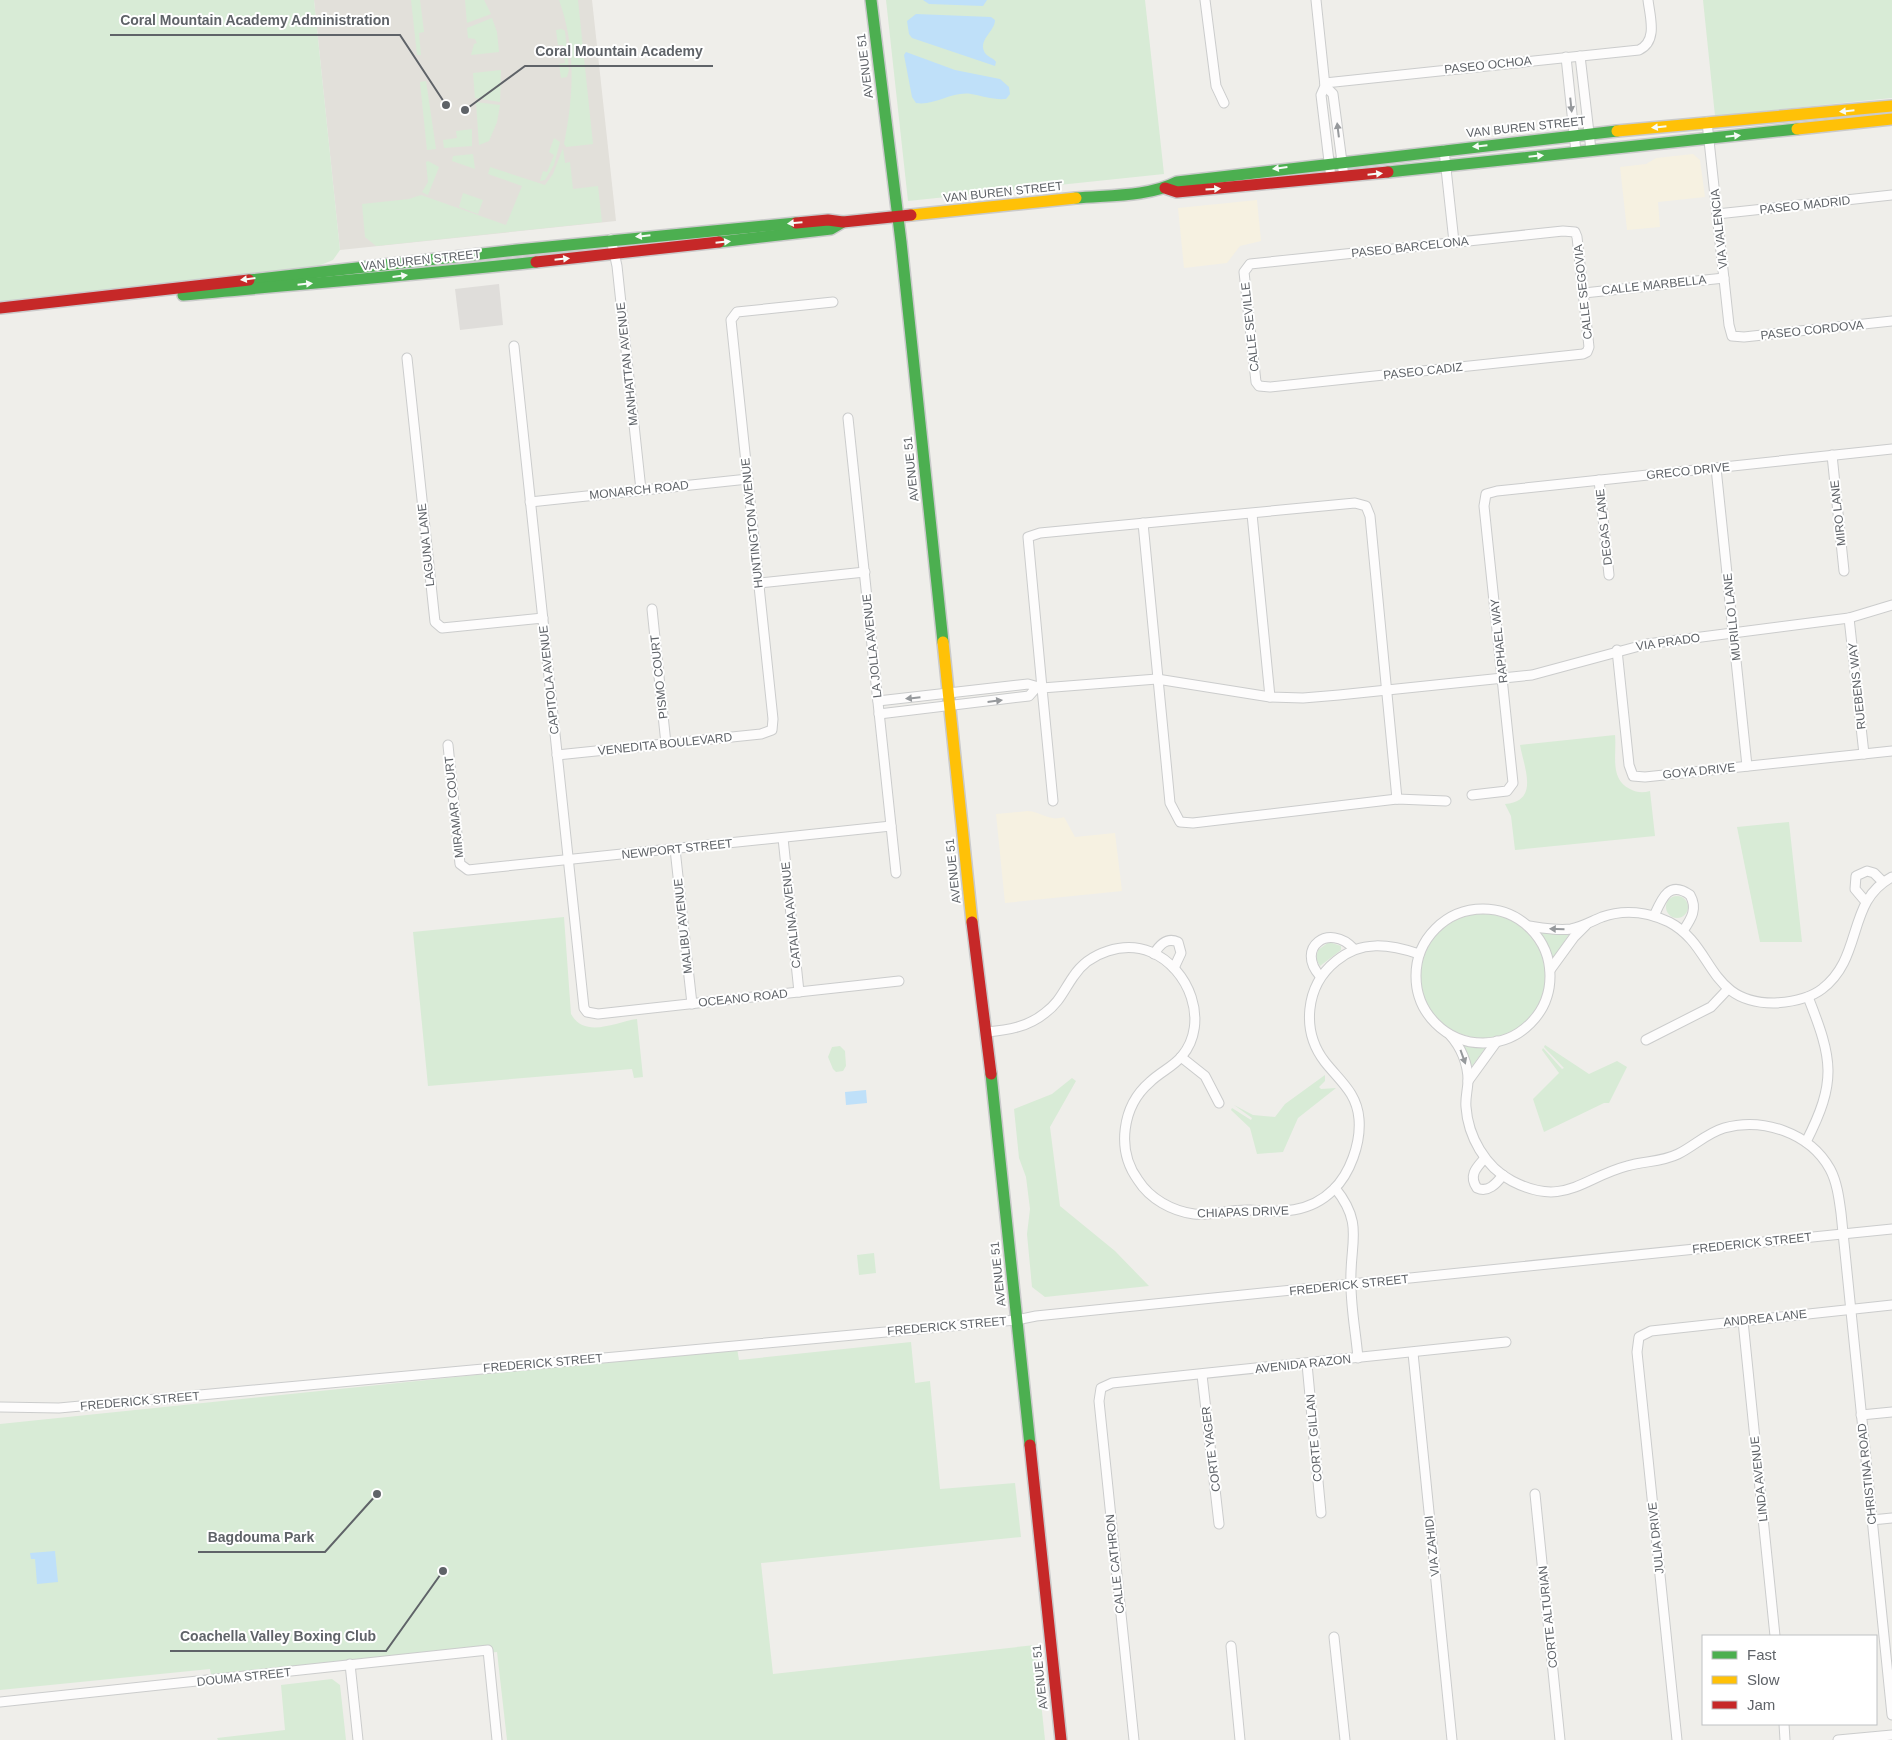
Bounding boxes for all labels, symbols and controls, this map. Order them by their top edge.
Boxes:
callout: Coral Mountain Academy Administration [110,6,400,35]
text: Coral Mountain Academy Administration [120,12,390,28]
street label: AVENUE 51 [854,32,876,99]
callout: Coral Mountain Academy [525,37,713,66]
text: Coral Mountain Academy [535,43,703,59]
street label: PASEO OCHOA [1444,53,1532,77]
one-way arrow [1567,97,1575,113]
one-way arrow [1838,107,1854,115]
street label: VAN BUREN STREET [1466,114,1587,140]
one-way arrow [1334,121,1342,137]
one-way arrow [1651,123,1667,131]
one-way arrow [1725,132,1741,140]
one-way arrow [1472,142,1488,150]
one-way arrow [1529,152,1545,160]
one-way arrow [1272,165,1288,173]
one-way arrow [1367,169,1383,177]
street label: VAN BUREN STREET [943,179,1064,205]
one-way arrow [1205,185,1221,193]
street label: VIA VALENCIA [1708,188,1730,270]
street label: PASEO MADRID [1759,193,1851,217]
one-way arrow [786,219,802,227]
one-way arrow [635,232,651,240]
street label: PASEO BARCELONA [1351,234,1469,260]
one-way arrow [716,238,732,246]
street label: CALLE SEGOVIA [1571,244,1595,340]
street label: VAN BUREN STREET [361,247,482,273]
one-way arrow [554,255,570,263]
one-way arrow [393,272,409,280]
street label: CALLE MARBELLA [1601,273,1707,297]
one-way arrow [239,275,255,283]
one-way arrow [298,280,314,288]
street label: CALLE SEVILLE [1238,281,1262,373]
street label: MANHATTAN AVENUE [614,302,640,426]
street label: PASEO CORDOVA [1760,318,1864,342]
street label: PASEO CADIZ [1383,360,1463,382]
street label: AVENUE 51 [901,436,921,502]
street label: HUNTINGTON AVENUE [738,457,766,589]
street label: GRECO DRIVE [1645,460,1731,482]
street label: MONARCH ROAD [589,478,690,502]
street label: MIRO LANE [1828,479,1848,547]
street label: DEGAS LANE [1593,488,1615,566]
street label: LAGUNA LANE [415,503,437,587]
street label: MURILLO LANE [1720,572,1744,662]
street label: LA JOLLA AVENUE [860,593,884,699]
street label: RAPHAEL WAY [1488,598,1510,684]
street label: CAPITOLA AVENUE [536,625,562,735]
street label: VIA PRADO [1635,631,1701,653]
street label: PISMO COURT [648,634,670,720]
street label: RUEBENS WAY [1845,642,1869,730]
one-way arrow [905,694,921,702]
one-way arrow [987,697,1003,705]
street label: VENEDITA BOULEVARD [597,730,733,758]
street label: MIRAMAR COURT [442,755,466,859]
street label: GOYA DRIVE [1662,760,1736,782]
street label: NEWPORT STREET [621,836,734,862]
street label: AVENUE 51 [943,838,963,904]
street label: CATALINA AVENUE [778,861,804,969]
street label: MALIBU AVENUE [671,878,695,974]
one-way arrow [1549,925,1565,933]
street label: OCEANO ROAD [698,986,789,1010]
one-way arrow [1459,1050,1467,1065]
street label: CHIAPAS DRIVE [1197,1203,1289,1221]
street label: FREDERICK STREET [1692,1230,1813,1256]
street label: AVENUE 51 [988,1241,1008,1307]
street label: FREDERICK STREET [1289,1272,1410,1298]
street label: ANDREA LANE [1722,1307,1808,1329]
street label: FREDERICK STREET [887,1314,1008,1338]
street label: FREDERICK STREET [483,1351,604,1375]
street label: AVENIDA RAZON [1254,1352,1352,1376]
street label: FREDERICK STREET [80,1389,201,1413]
street label: CORTE GILLAN [1303,1394,1325,1482]
street label: CORTE YAGER [1199,1405,1223,1493]
street label: CHRISTINA ROAD [1855,1422,1879,1525]
street label: LINDA AVENUE [1748,1436,1770,1522]
street label: JULIA DRIVE [1645,1501,1667,1575]
street label: CALLE CATHRON [1103,1514,1127,1614]
street label: VIA ZAHIDI [1422,1515,1442,1577]
callout: Bagdouma Park [198,1523,325,1552]
text: Bagdouma Park [208,1529,315,1545]
street label: CORTE ALTURIAN [1536,1565,1560,1669]
callout: Coachella Valley Boxing Club [170,1622,386,1651]
text: Coachella Valley Boxing Club [180,1628,376,1644]
legend [1702,1635,1877,1725]
street label: AVENUE 51 [1030,1644,1050,1710]
text: Fast [1747,1646,1777,1663]
street label: DOUMA STREET [196,1665,292,1689]
text: Slow [1747,1671,1780,1688]
text: Jam [1747,1696,1775,1713]

